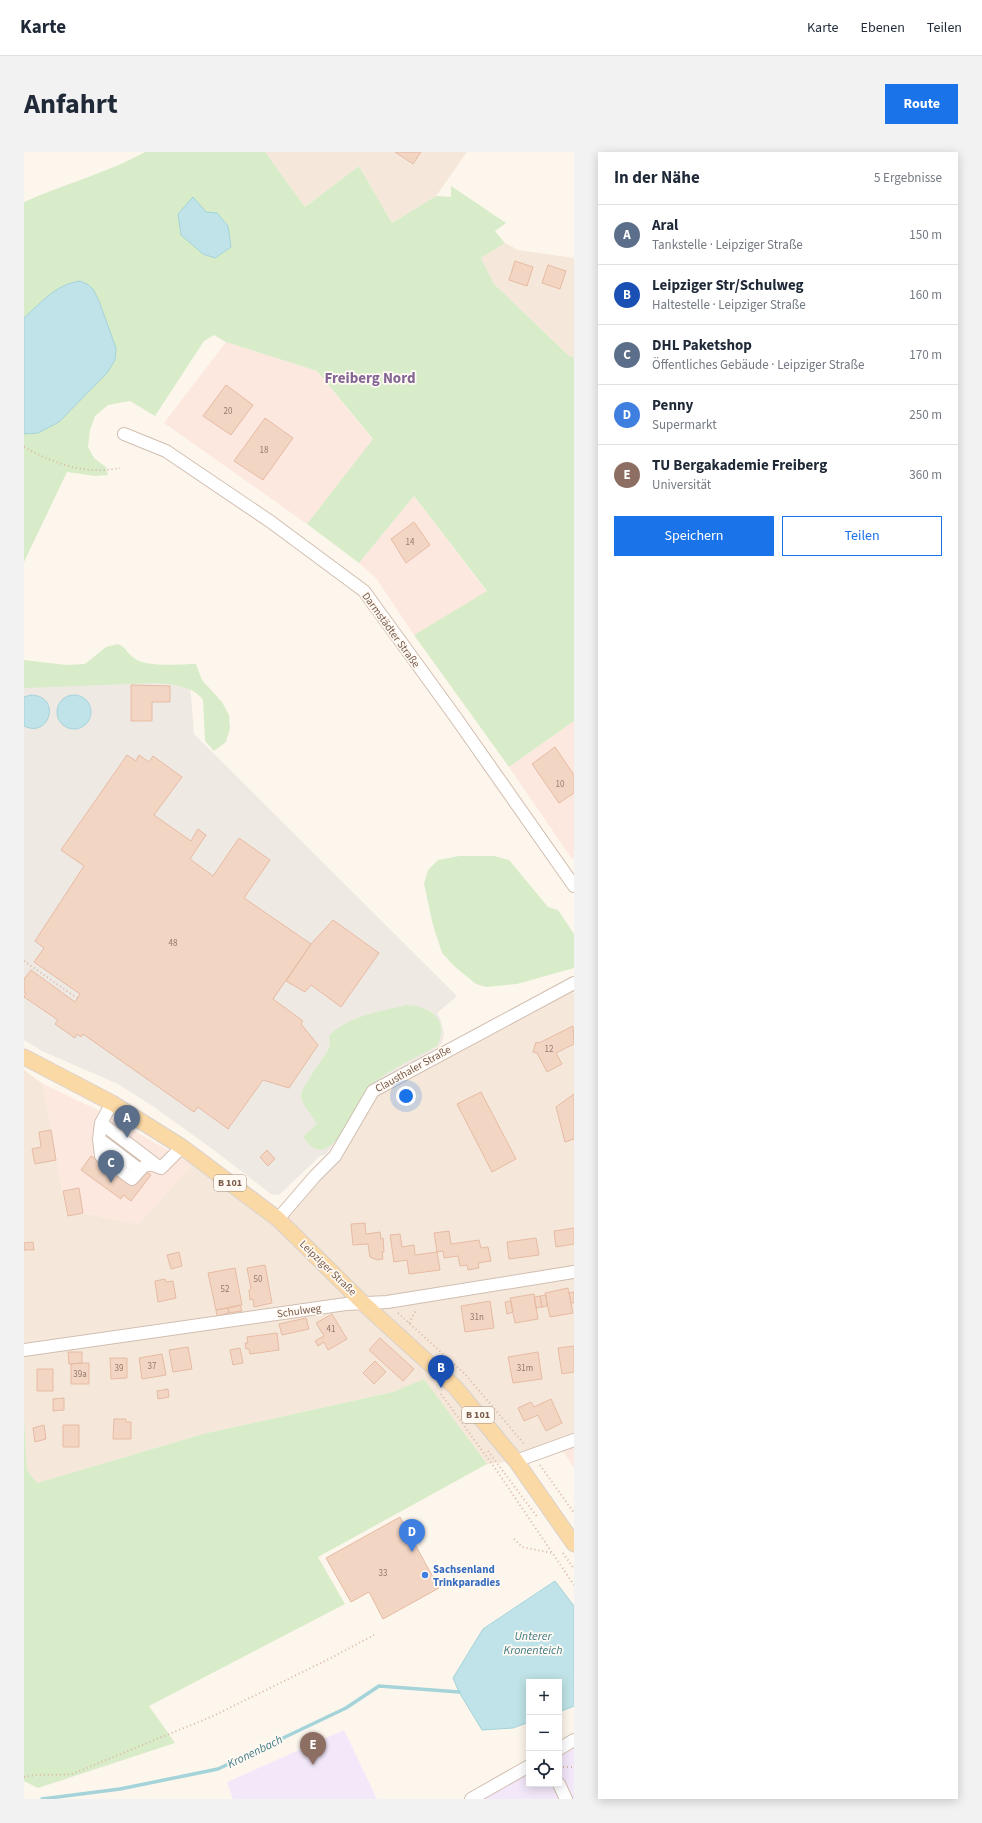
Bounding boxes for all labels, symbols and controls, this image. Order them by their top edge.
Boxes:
text: Karte [20,14,66,41]
text: Karte [807,18,839,38]
text: Ebenen [861,18,905,38]
text: Teilen [927,18,962,38]
text: Anfahrt [24,84,118,124]
button: Route [885,84,958,124]
text: In der Nähe [614,166,700,190]
text: 5 Ergebnisse [874,169,942,187]
text: Aral [652,215,678,236]
text: A [623,226,631,244]
text: 150 m [909,226,942,244]
text: Tankstelle · Leipziger Straße [652,236,803,254]
text: Leipziger Str/Schulweg [652,275,804,296]
text: B [623,286,631,304]
text: 160 m [909,286,942,304]
text: Haltestelle · Leipziger Straße [652,296,806,314]
text: DHL Paketshop [652,335,752,356]
text: C [623,346,631,364]
text: 170 m [909,346,942,364]
text: Öffentliches Gebäude · Leipziger Straße [652,356,865,374]
district label: Freiberg Nord [324,368,416,389]
text: Penny [652,395,693,416]
house number: 20 [224,405,233,418]
text: D [623,406,631,424]
text: 250 m [909,406,942,424]
text: Supermarkt [652,416,717,434]
house number: 18 [260,444,269,457]
text: TU Bergakademie Freiberg [652,455,827,476]
text: E [623,466,631,484]
text: 360 m [909,466,942,484]
text: Universität [652,476,711,494]
button: Speichern [614,516,774,556]
button: Teilen [782,516,942,556]
house number: 14 [406,536,415,549]
street label: Darmstädter Straße [358,589,424,671]
house number: 10 [556,778,565,791]
house number: 48 [169,937,178,950]
street label: Clausthaler Straße [372,1042,454,1096]
house number: 12 [545,1043,554,1056]
your location [396,1086,416,1106]
pin: A [114,1105,140,1138]
pin: C [98,1150,124,1183]
road number: B 101 [214,1175,246,1191]
street label: Leipziger Straße [296,1237,360,1299]
house number: 50 [254,1273,263,1286]
house number: 52 [221,1283,230,1296]
street label: Schulweg [276,1300,322,1322]
house number: 31n [470,1311,484,1324]
house number: 41 [327,1323,335,1336]
pin: B [428,1355,454,1388]
house number: 37 [148,1360,157,1373]
house number: 39 [115,1362,124,1375]
house number: 31m [517,1362,533,1375]
house number: 39a [73,1368,87,1381]
road number: B 101 [462,1407,494,1423]
pin: D [399,1519,425,1552]
place label: Sachsenland Trinkparadies [433,1562,500,1590]
house number: 33 [379,1567,388,1580]
marker: Sachsenland Trinkparadies [420,1570,430,1580]
water label: Unterer Kronenteich [503,1628,563,1659]
map controls [526,1679,562,1787]
button: + [526,1679,562,1715]
button: − [526,1715,562,1751]
water label: Kronenbach [225,1731,285,1773]
pin: E [300,1732,326,1765]
button: locate [526,1751,562,1787]

